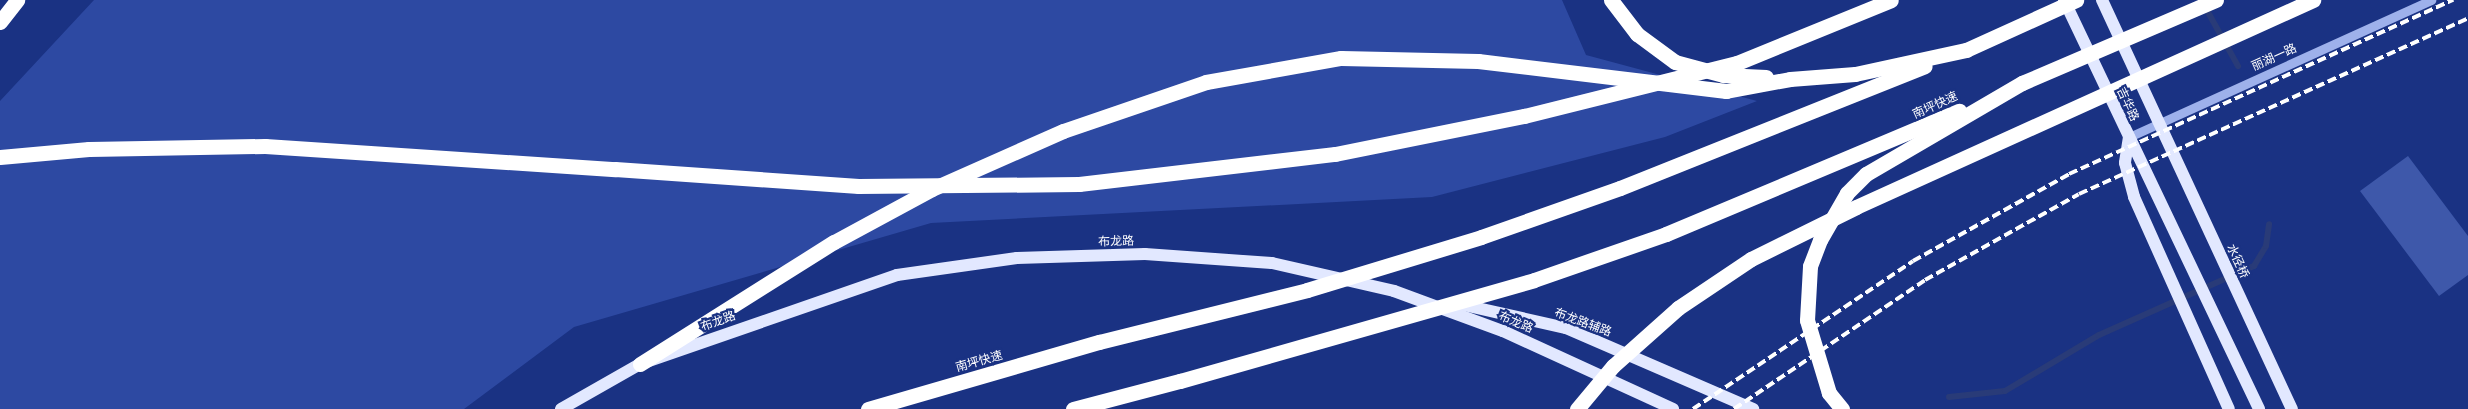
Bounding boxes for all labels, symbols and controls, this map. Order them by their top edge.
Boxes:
street label: 丽湖一路 [2249,41,2299,73]
street label: 吉华路 [2114,85,2142,123]
street label: 南坪快速 [1910,89,1960,121]
street label: 布龙路 [1098,233,1134,249]
street label: 水径桥 [2224,242,2252,280]
street label: 布龙路辅路 [1552,305,1614,339]
street label: 布龙路 [699,308,737,334]
street label: 布龙路 [1497,308,1535,336]
street label: 南坪快速 [954,347,1004,375]

